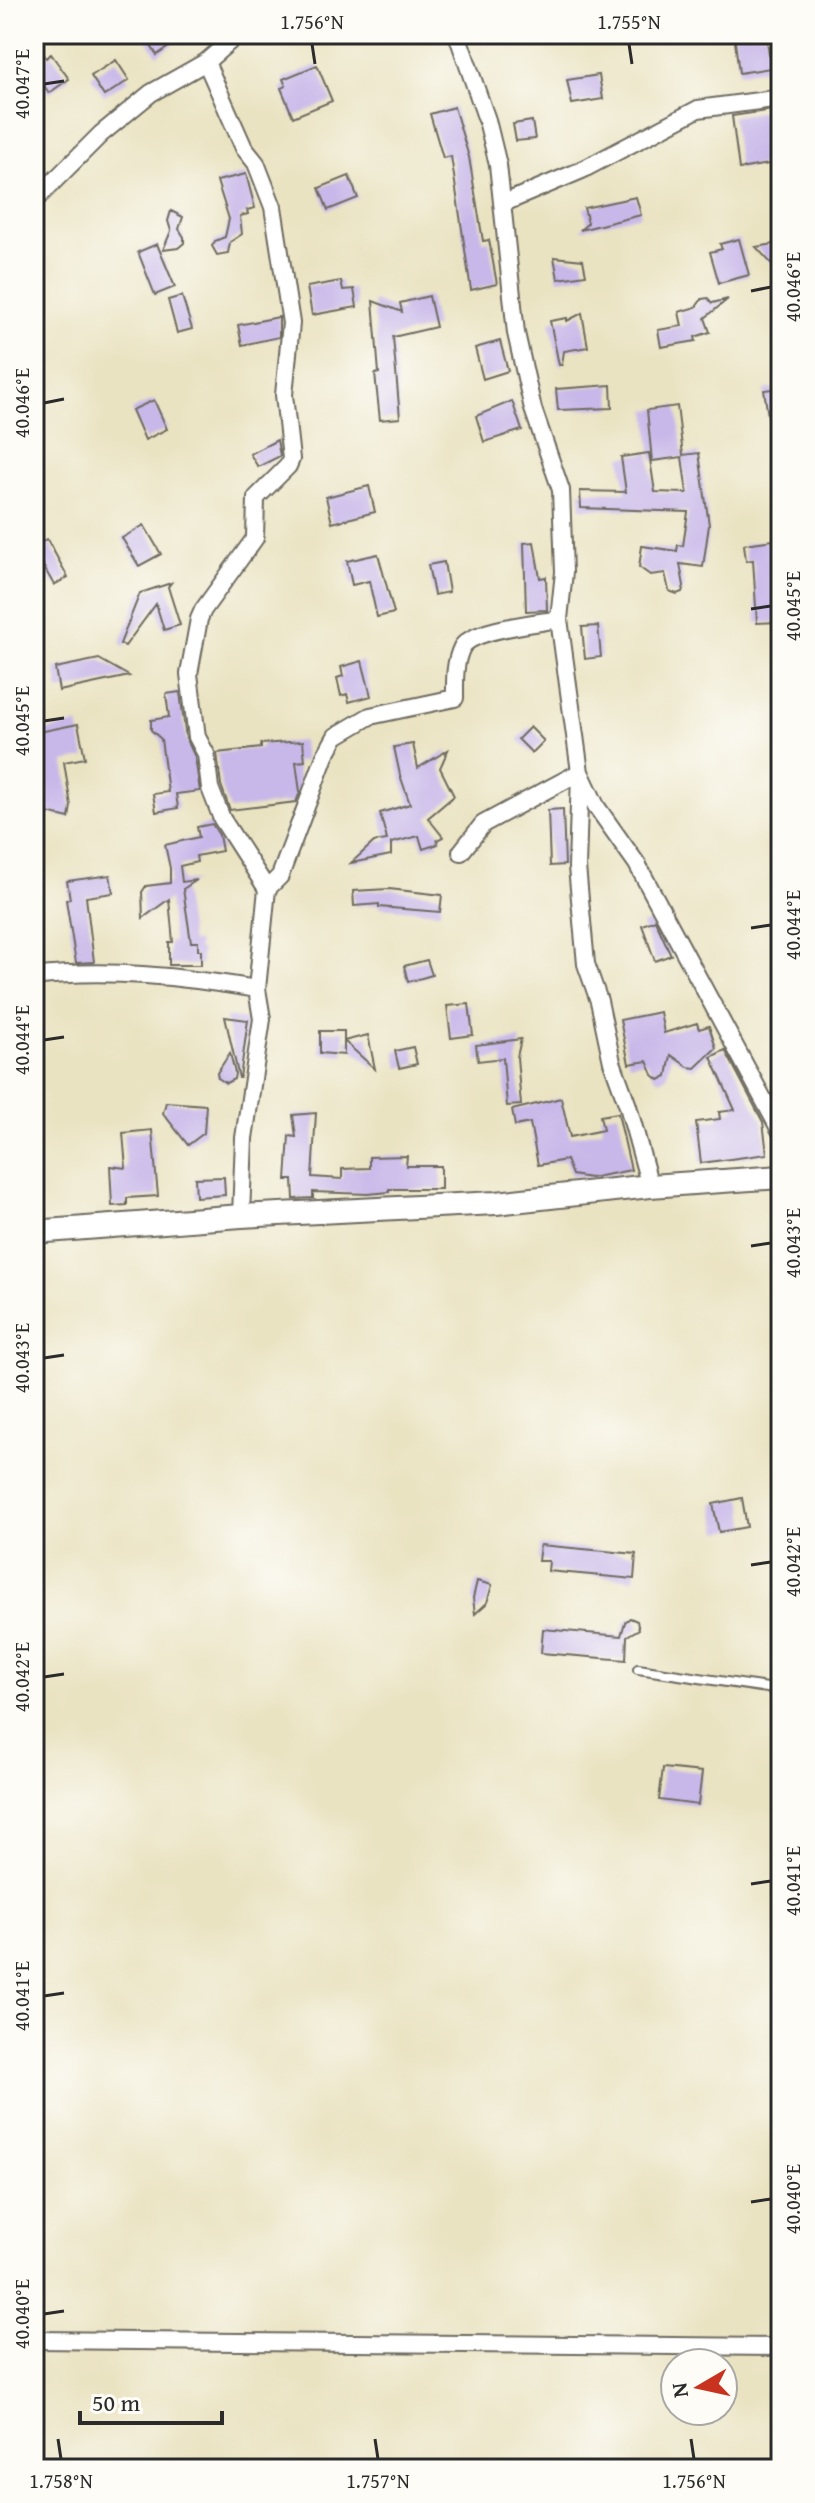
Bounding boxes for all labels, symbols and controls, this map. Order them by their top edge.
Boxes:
text: 1.756°N [280,7,344,36]
text: 1.755°N [597,7,661,36]
text: 40.047°E [7,49,36,119]
text: 40.046°E [778,252,807,322]
text: 40.046°E [7,368,36,438]
text: 40.045°E [778,571,807,641]
text: 40.045°E [7,686,36,756]
text: 40.044°E [778,890,807,960]
text: 40.044°E [7,1005,36,1075]
text: 40.043°E [778,1208,807,1278]
text: 40.043°E [7,1323,36,1393]
text: 40.042°E [778,1527,807,1597]
text: 40.042°E [7,1642,36,1712]
text: 40.041°E [778,1846,807,1916]
text: 40.041°E [7,1961,36,2031]
text: 40.040°E [778,2164,807,2234]
text: 40.040°E [7,2279,36,2349]
north arrow [659,2347,739,2427]
scale bar [80,2375,222,2425]
text: N [662,2380,696,2400]
text: 50 m [92,2385,140,2420]
text: 1.758°N [29,2466,93,2495]
text: 1.757°N [346,2466,410,2495]
text: 1.756°N [662,2466,726,2495]

